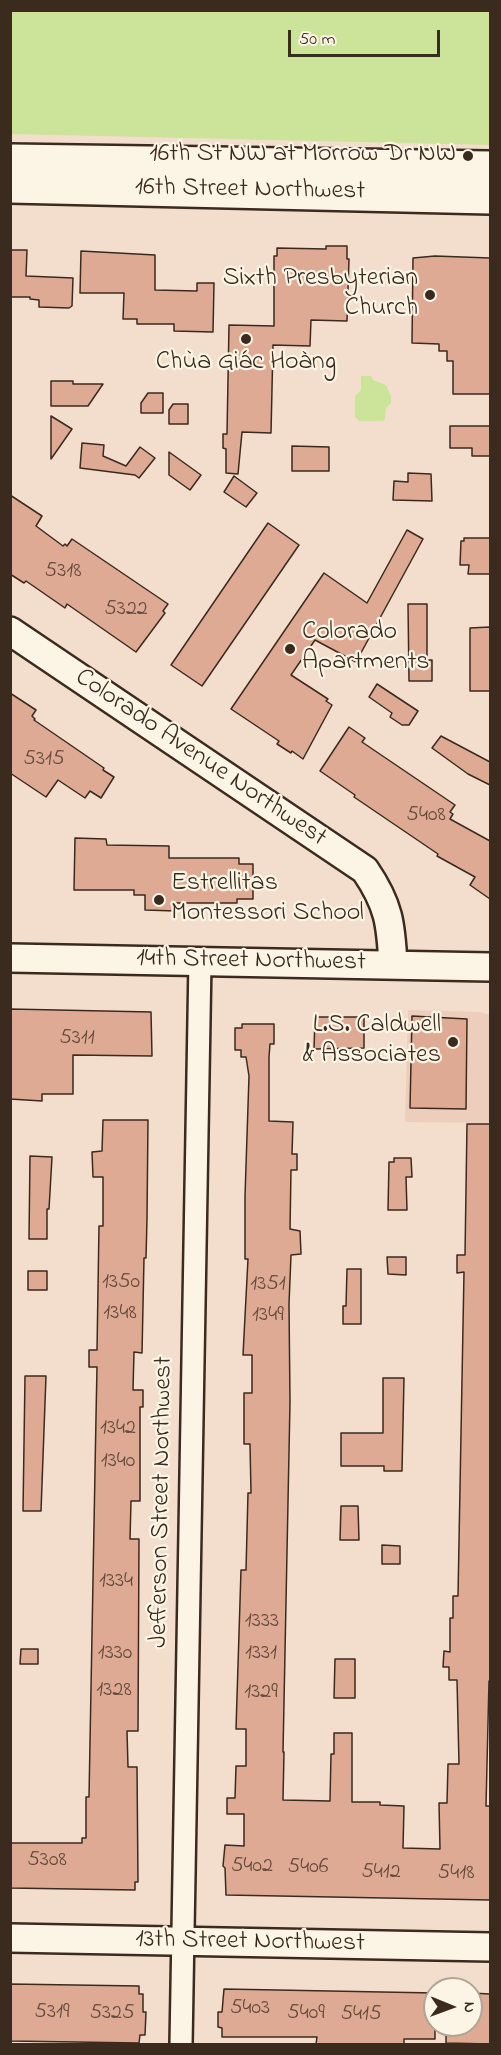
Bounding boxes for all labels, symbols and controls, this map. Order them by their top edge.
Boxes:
scale bar [291,18,442,56]
text: 50 m [299,27,336,53]
place label: 16th St NW at Morrow Dr NW [149,140,456,172]
marker: 16th St NW at Morrow Dr NW [461,149,475,163]
street label: 16th Street Northwest [135,173,365,209]
place label: Sixth Presbyterian Church [223,264,418,326]
marker: Sixth Presbyterian Church [423,288,437,302]
marker: Chùa Giác Hoàng [239,332,253,346]
place label: Chùa Giác Hoàng [156,348,336,380]
house number: 5318 [45,559,81,585]
house number: 5322 [104,597,148,623]
place label: Colorado Apartments [302,618,430,680]
marker: Colorado Apartments [283,642,297,656]
street label: Colorado Avenue Northwest [68,663,332,855]
house number: 5315 [23,747,65,773]
house number: 5408 [406,803,446,829]
place label: Estrellitas Montessori School [171,869,364,930]
marker: Estrellitas Montessori School [152,893,166,907]
street label: 14th Street Northwest [136,944,366,980]
place label: L.S. Caldwell & Associates [303,1011,441,1072]
house number: 5311 [59,1026,95,1052]
marker: L.S. Caldwell & Associates [446,1035,460,1049]
house number: 1350 [102,1270,140,1296]
house number: 1351 [250,1272,286,1298]
house number: 1348 [103,1301,137,1327]
house number: 1349 [252,1303,284,1329]
street label: Jefferson Street Northwest [145,1356,181,1648]
house number: 1342 [100,1416,136,1442]
house number: 1340 [101,1449,135,1475]
house number: 1334 [99,1569,133,1595]
house number: 1333 [245,1609,279,1635]
house number: 1330 [98,1641,132,1667]
house number: 1331 [245,1641,277,1667]
house number: 1328 [96,1678,132,1704]
house number: 1329 [244,1680,278,1706]
house number: 5308 [27,1848,67,1874]
house number: 5402 [231,1854,273,1880]
house number: 5406 [288,1855,328,1881]
house number: 5412 [361,1860,401,1886]
house number: 5418 [438,1861,474,1887]
street label: 13th Street Northwest [135,1925,365,1961]
north arrow [423,1977,483,2037]
house number: 5403 [230,1996,270,2022]
house number: 5319 [34,2000,70,2026]
house number: 5325 [89,2001,135,2027]
house number: 5409 [287,2001,325,2027]
house number: 5415 [340,2002,382,2028]
text: N [457,2002,481,2013]

